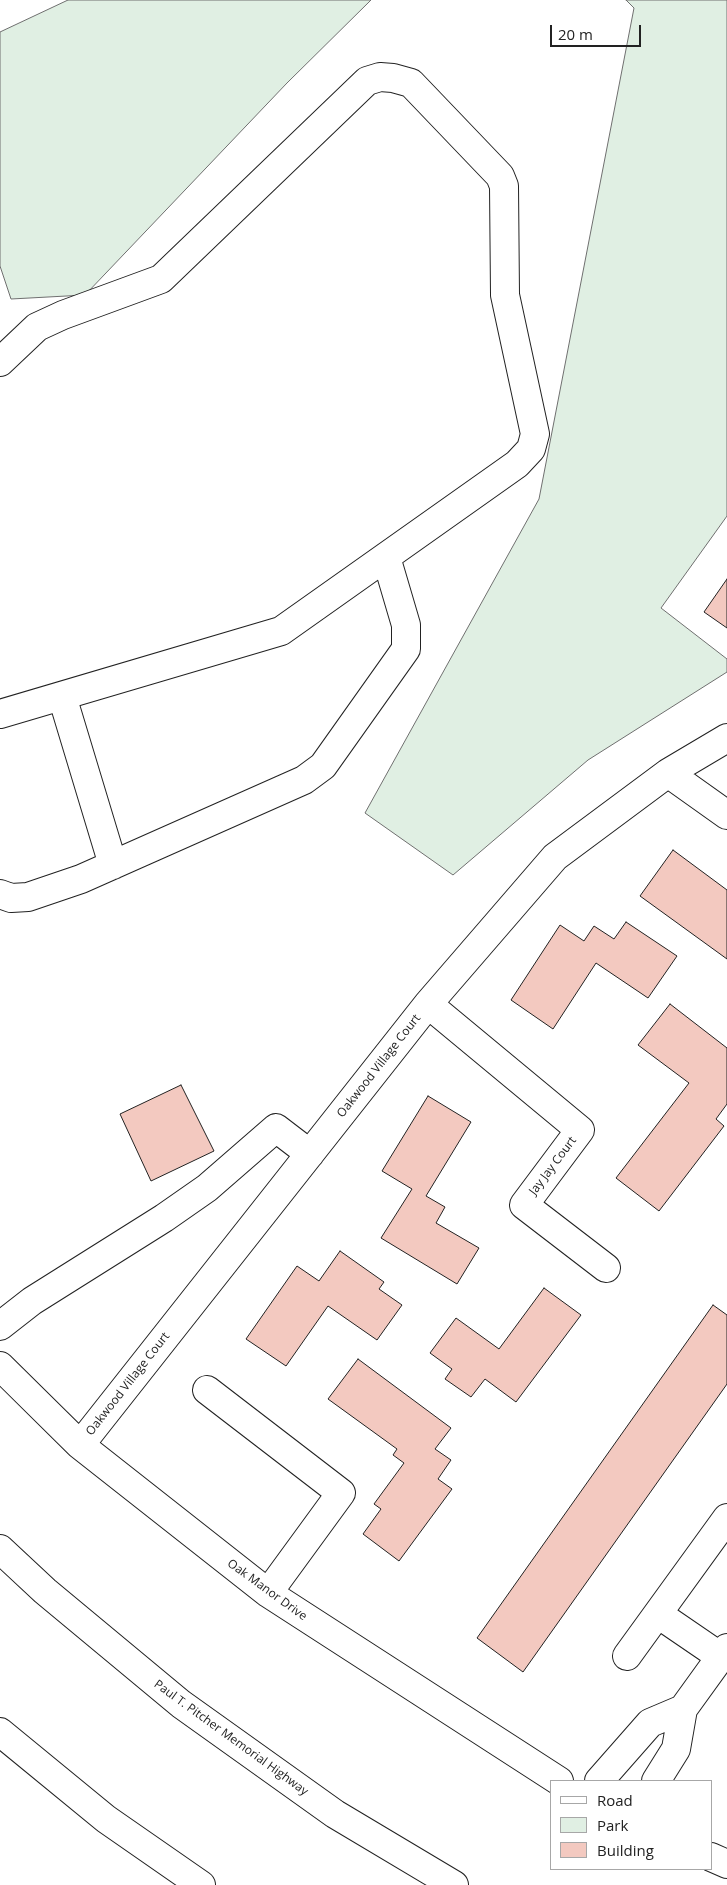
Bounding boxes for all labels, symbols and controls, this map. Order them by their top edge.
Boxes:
scale bar [552,15,643,47]
text: 20 m [558,24,593,44]
street label: Oakwood Village Court [334,1011,424,1121]
street label: Jay Jay Court [526,1134,580,1198]
street label: Oakwood Village Court [83,1329,173,1439]
street label: Oak Manor Drive [224,1556,310,1624]
street label: Paul T. Pitcher Memorial Highway [151,1677,311,1799]
legend [550,1780,712,1870]
text: Road [597,1790,633,1810]
text: Park [597,1815,628,1835]
text: Building [597,1840,654,1860]

